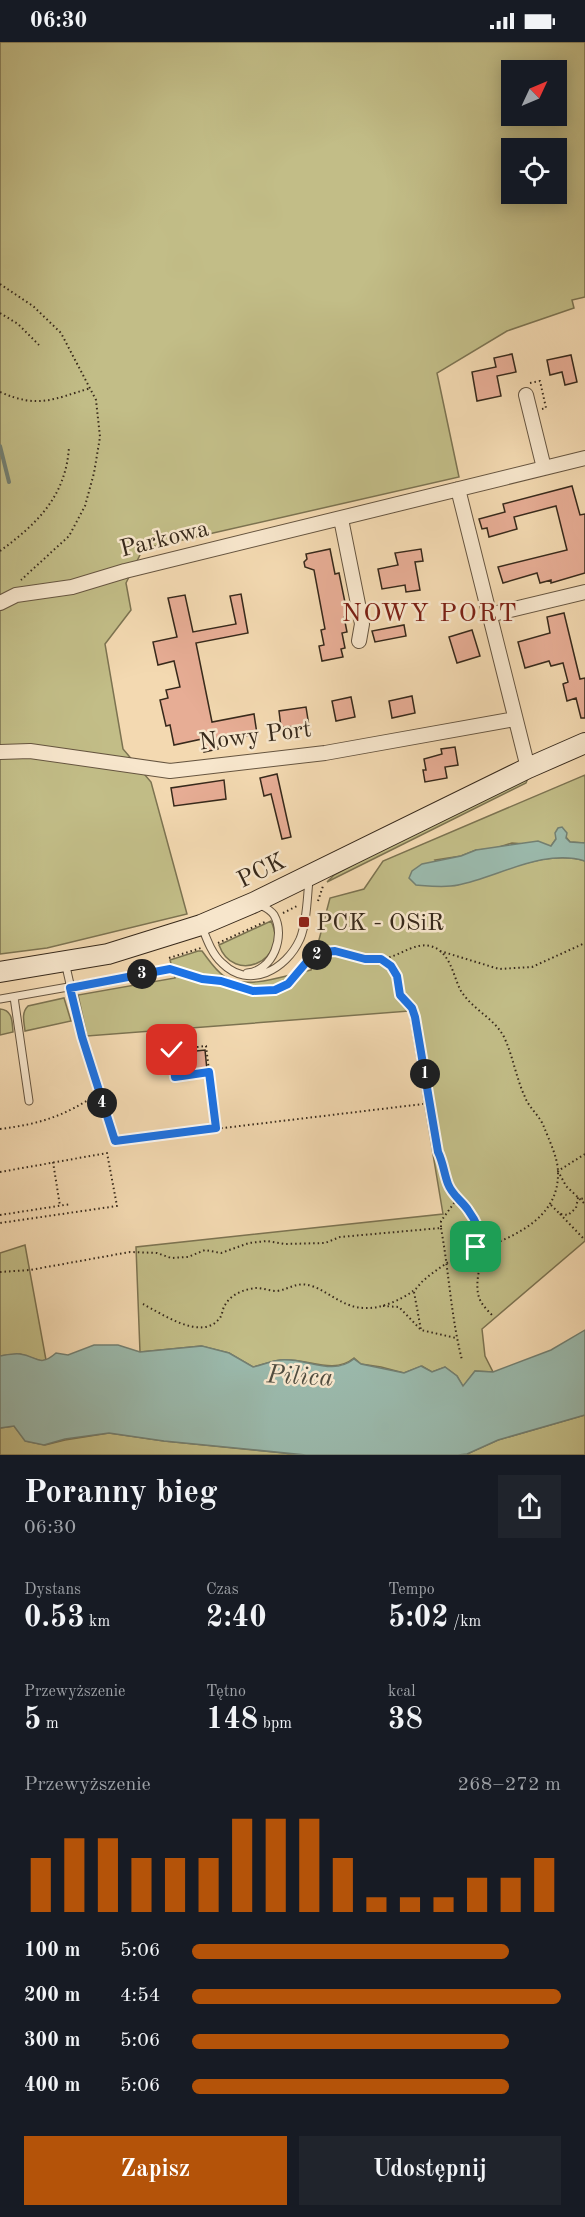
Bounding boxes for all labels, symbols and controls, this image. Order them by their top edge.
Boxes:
text: 06:30 [30,10,87,32]
north arrow [501,60,567,126]
map controls [501,60,567,204]
button: locate [501,138,567,204]
street label: Parkowa [118,517,212,563]
district label: NOWY PORT [342,601,518,627]
street label: Nowy Port [198,718,313,756]
street label: PCK [234,850,290,894]
place label: PCK - OSiR [316,912,444,936]
marker: PCK - OSiR [297,915,311,929]
pin: 2 [302,940,332,970]
text: 2 [312,947,322,963]
pin: 3 [127,959,157,989]
text: 3 [137,966,147,982]
pin [146,1024,197,1075]
icon: check [155,1033,188,1066]
pin: 1 [410,1059,440,1089]
text: 1 [420,1066,430,1082]
pin: 4 [87,1088,117,1118]
text: 4 [97,1095,107,1111]
pin [450,1221,501,1272]
icon: arrive [459,1230,492,1263]
water label: Pilica [265,1362,334,1392]
button: share [498,1475,561,1538]
text: Poranny bieg [24,1477,217,1510]
text: 06:30 [24,1518,76,1538]
text: Dystans [24,1582,81,1598]
text: Czas [206,1582,239,1598]
text: Tempo [388,1582,435,1598]
text: 0.53 [24,1603,85,1633]
text: 2:40 [206,1603,267,1633]
text: 5:02 [388,1603,449,1633]
text: km [85,1614,110,1630]
text: /km [449,1614,481,1630]
text: Przewyższenie [24,1684,125,1700]
text: Tętno [206,1684,246,1700]
text: kcal [388,1684,416,1700]
text: 5 [24,1705,41,1735]
text: 148 [206,1705,258,1735]
text: 38 [388,1705,423,1735]
text: m [41,1716,59,1732]
text: bpm [258,1716,292,1732]
text: Przewyższenie [24,1775,151,1795]
text: 268–272 m [458,1775,561,1795]
text: 100 m [24,1941,80,1961]
text: 5:06 [120,1941,160,1961]
text: 200 m [24,1986,80,2006]
text: 4:54 [120,1986,160,2006]
text: 300 m [24,2031,80,2051]
text: 5:06 [120,2031,160,2051]
text: 400 m [24,2076,80,2096]
text: 5:06 [120,2076,160,2096]
button: Zapisz [24,2136,287,2205]
button: Udostępnij [299,2136,561,2205]

